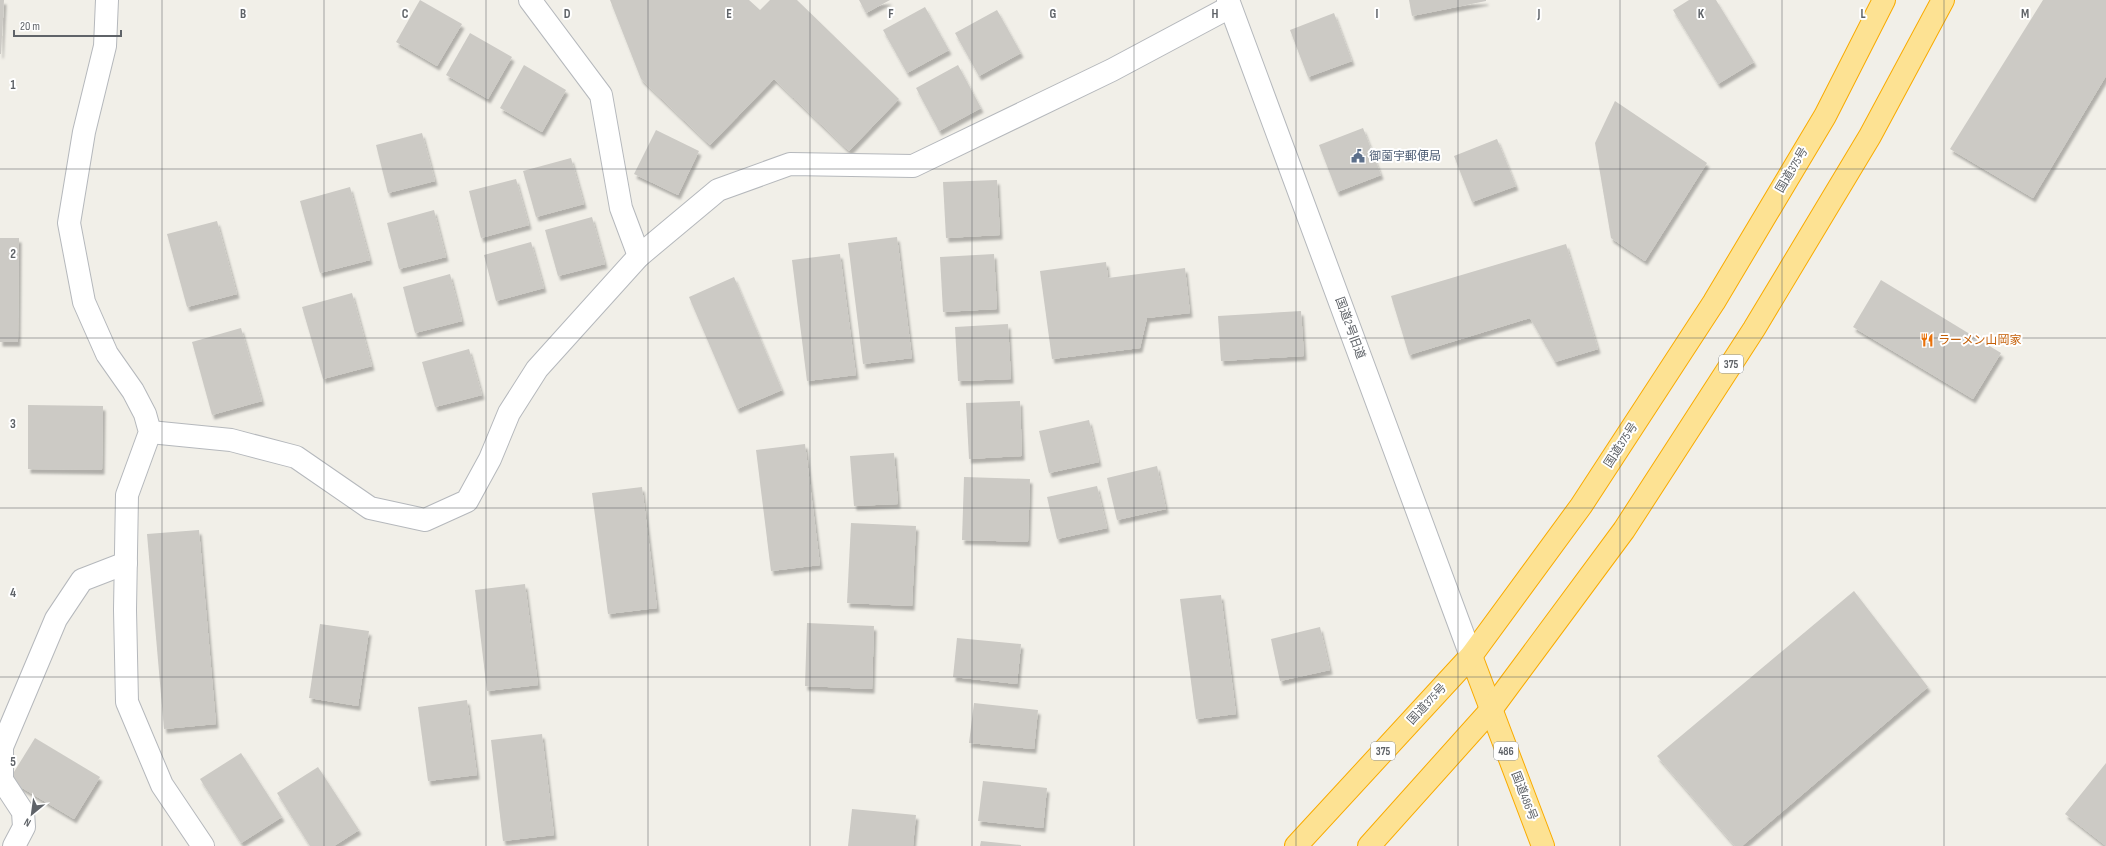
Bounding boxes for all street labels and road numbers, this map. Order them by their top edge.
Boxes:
street label: 国道375号 [1773,144,1811,196]
street label: 国道2号旧道 [1332,295,1368,361]
road number: 375 [1719,355,1743,373]
street label: 国道375号 [1601,420,1641,470]
street label: 国道375号 [1404,680,1450,728]
road number: 375 [1371,742,1395,760]
road number: 486 [1494,742,1518,760]
street label: 国道486号 [1508,769,1540,823]

